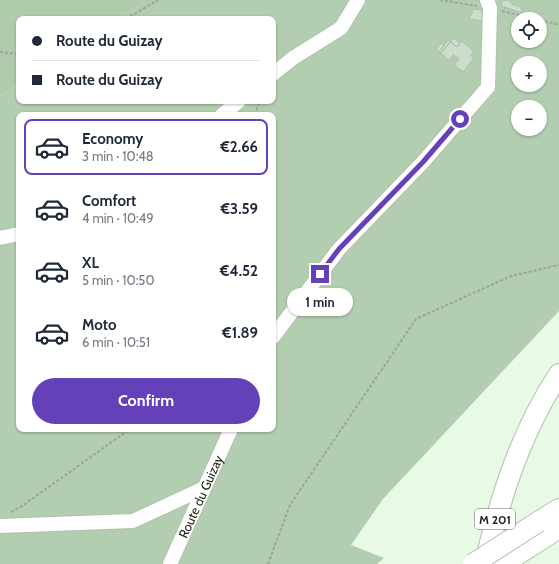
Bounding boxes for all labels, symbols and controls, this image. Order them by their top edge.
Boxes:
map controls [511,12,547,136]
button: locate [511,12,547,48]
text: Route du Guizay [56,32,162,50]
button: + [511,56,547,92]
text: Route du Guizay [56,71,162,89]
button: − [511,100,547,136]
route start [451,110,469,128]
icon: car [34,129,70,165]
text: Economy [82,130,143,148]
text: €2.66 [220,138,258,156]
text: 3 min · 10:48 [82,148,154,164]
icon: car [34,191,70,227]
text: Comfort [82,192,136,210]
text: €3.59 [220,200,258,218]
text: 4 min · 10:49 [82,210,154,226]
icon: car [34,253,70,289]
text: XL [82,254,99,272]
text: €4.52 [220,262,258,280]
route end [311,265,329,283]
text: 5 min · 10:50 [82,272,154,288]
callout: 1 min [287,288,353,316]
text: 1 min [305,294,335,310]
icon: car [34,315,70,351]
text: Moto [82,316,116,334]
text: €1.89 [222,324,258,342]
text: 6 min · 10:51 [82,334,150,350]
button: Confirm [32,378,260,424]
street label: Route du Guizay [175,452,226,541]
road number: M 201 [475,509,515,529]

